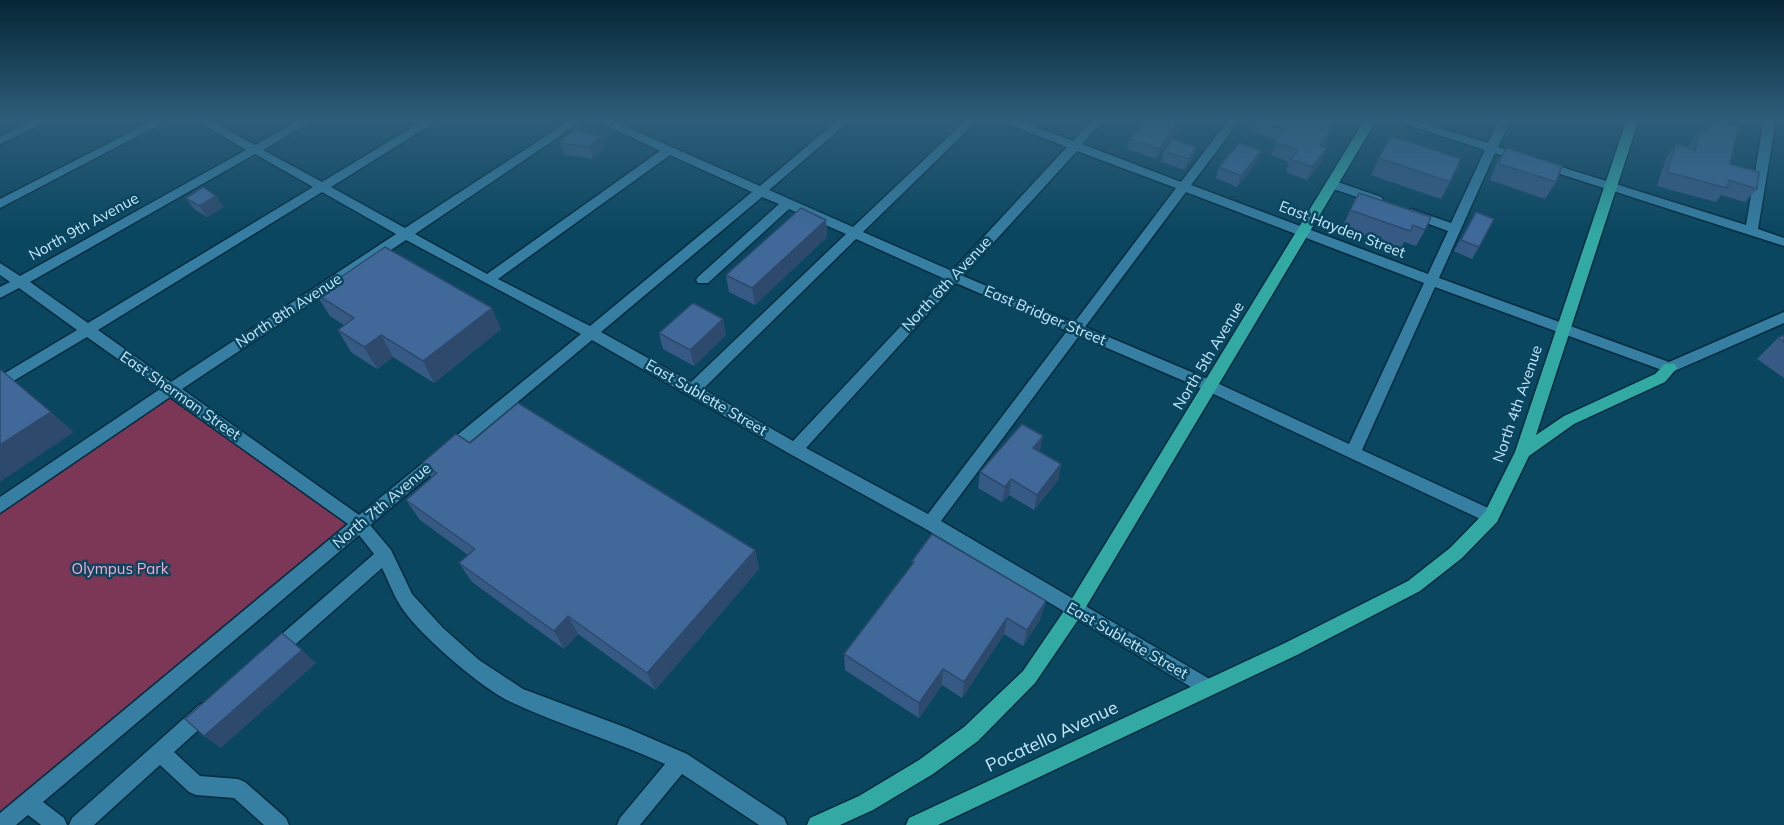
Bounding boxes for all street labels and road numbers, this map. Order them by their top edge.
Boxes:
street label: North 9th Avenue [26,189,142,265]
street label: East Hayden Street [1276,198,1408,262]
street label: North 6th Avenue [899,233,995,335]
street label: North 8th Avenue [233,270,345,352]
street label: East Bridger Street [981,282,1109,350]
street label: North 5th Avenue [1170,299,1248,413]
street label: North 4th Avenue [1490,343,1546,465]
street label: East Sherman Street [117,348,243,444]
street label: East Sublette Street [642,356,770,440]
street label: North 7th Avenue [329,460,435,552]
street label: East Sublette Street [1063,599,1191,683]
street label: Pocatello Avenue [982,697,1122,777]

